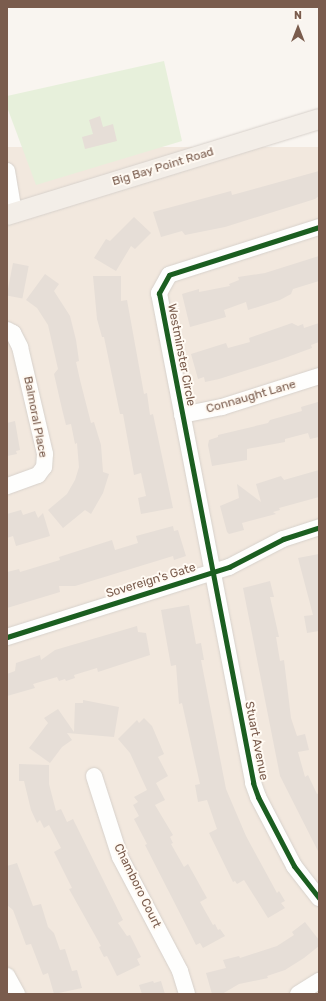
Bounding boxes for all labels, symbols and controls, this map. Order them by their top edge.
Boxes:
north arrow [278,8,318,48]
text: N [294,9,302,22]
street label: Big Bay Point Road [110,145,216,189]
street label: Westminster Circle [164,302,198,408]
street label: Balmoral Place [20,375,50,459]
street label: Connaught Lane [204,377,298,417]
street label: Sovereign's Gate [104,561,198,601]
street label: Stuart Avenue [241,700,271,782]
street label: Chamboro Court [110,841,164,931]

